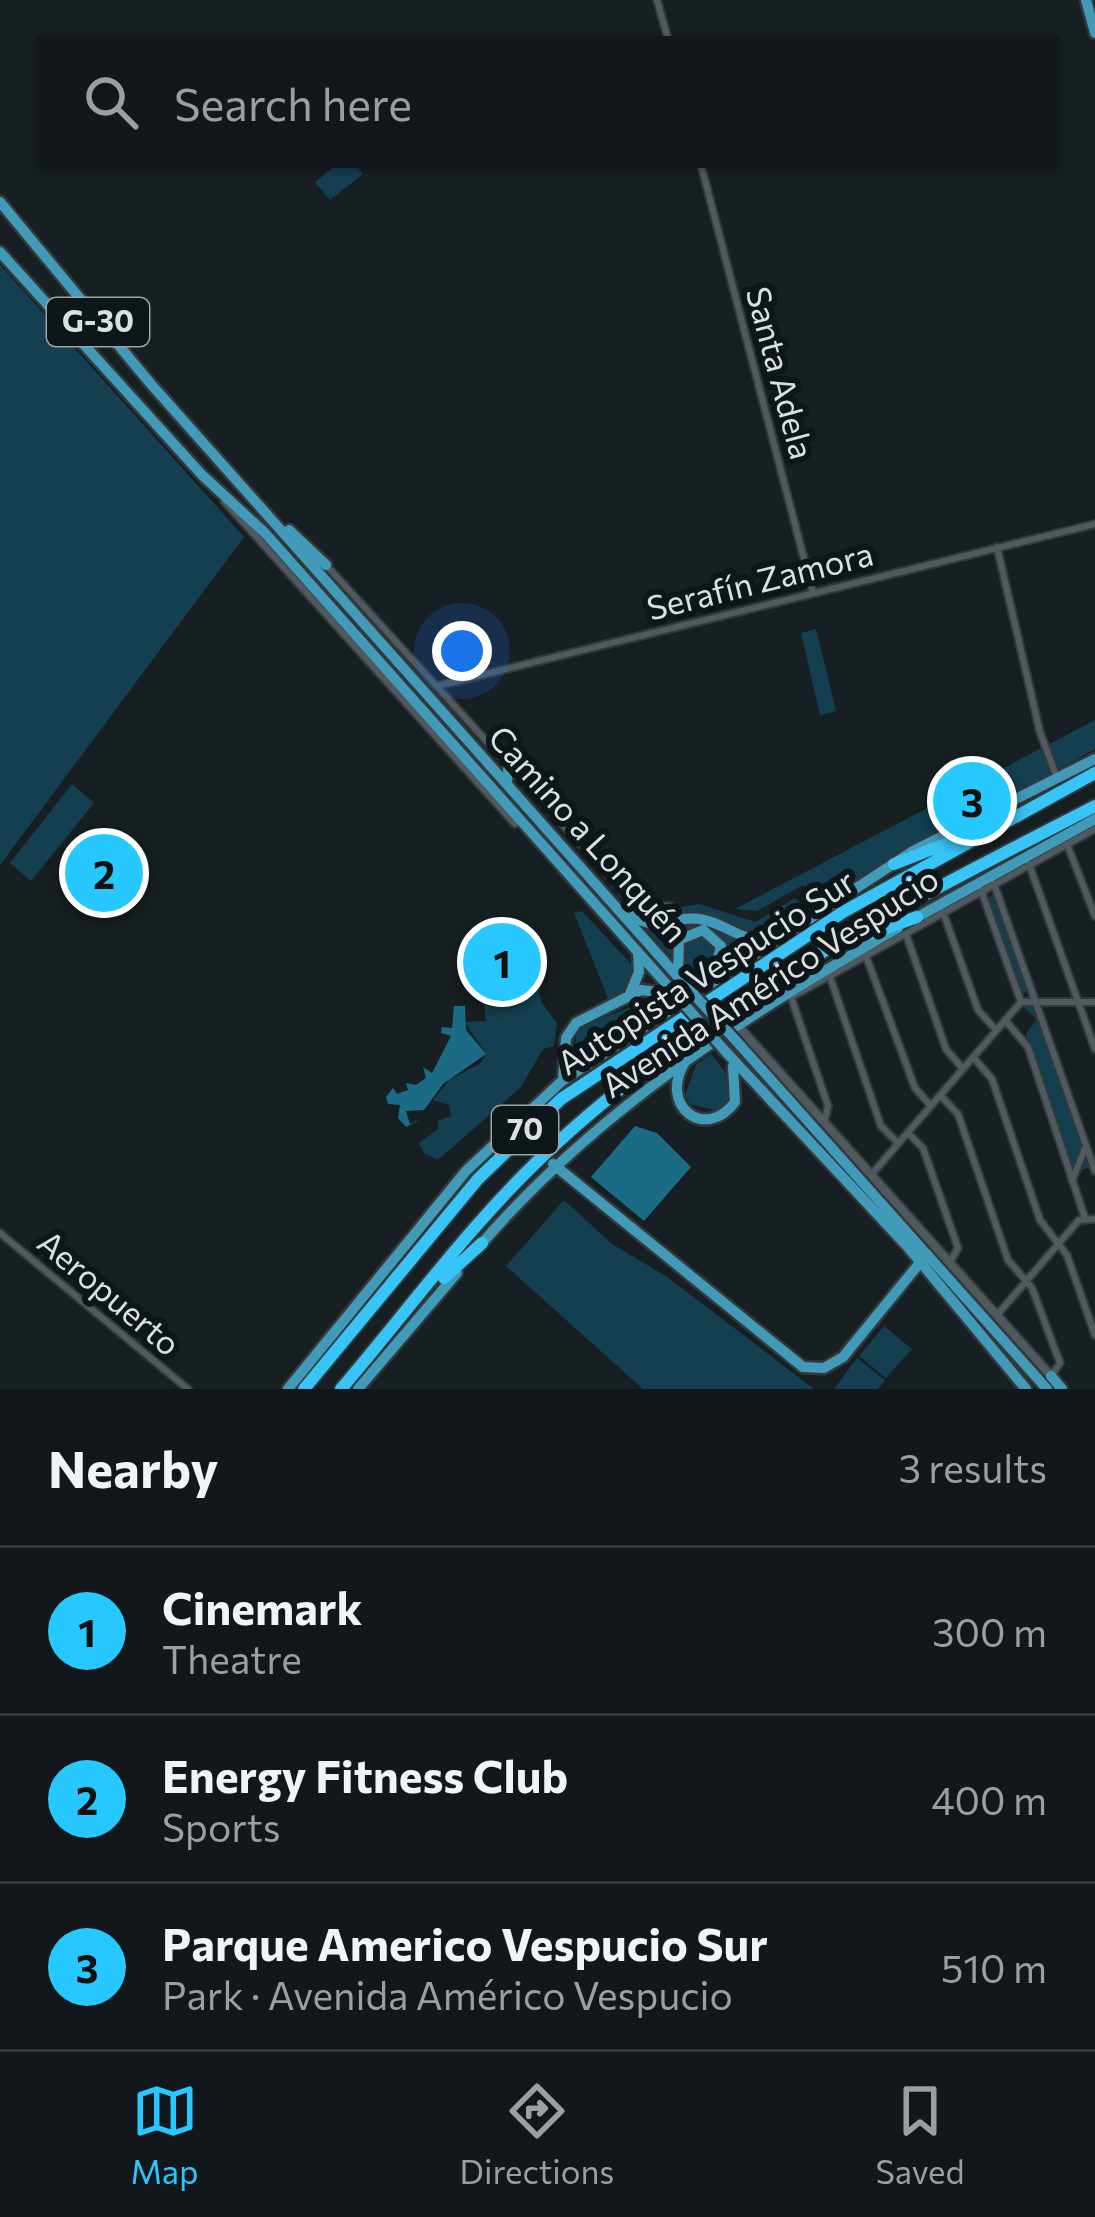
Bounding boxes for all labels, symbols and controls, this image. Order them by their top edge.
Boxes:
search box [36,36,1059,168]
icon: search [78,69,144,135]
text: Search here [174,75,412,130]
street label: Santa Adela [739,282,824,463]
road number: G-30 [47,298,149,346]
street label: Serafín Zamora [642,532,877,627]
your location [432,621,492,681]
street label: Camino a Lonquén [481,716,697,950]
pin: 3 [933,756,1011,846]
pin: 2 [65,828,143,918]
street label: Avenida Américo Vespucio [593,856,945,1105]
street label: Autopista Vespucio Sur [549,859,862,1082]
pin: 1 [463,917,541,1007]
road number: 70 [492,1106,558,1154]
street label: Aeropuerto [30,1220,190,1363]
text: Nearby [48,1436,218,1499]
text: 3 results [899,1443,1047,1491]
text: Cinemark [162,1579,362,1634]
text: 1 [78,1607,96,1655]
text: 300 m [932,1607,1047,1655]
text: Theatre [162,1634,302,1682]
text: Energy Fitness Club [162,1747,568,1802]
text: 2 [76,1775,98,1823]
text: 400 m [931,1775,1047,1823]
text: Sports [162,1802,281,1850]
text: Parque Americo Vespucio Sur [162,1915,768,1970]
text: 3 [76,1943,98,1991]
text: 510 m [941,1943,1047,1991]
text: Park · Avenida Américo Vespucio [162,1970,733,2018]
tab: Map [131,2078,199,2191]
tab: Directions [460,2078,614,2191]
tab: Saved [875,2078,964,2191]

